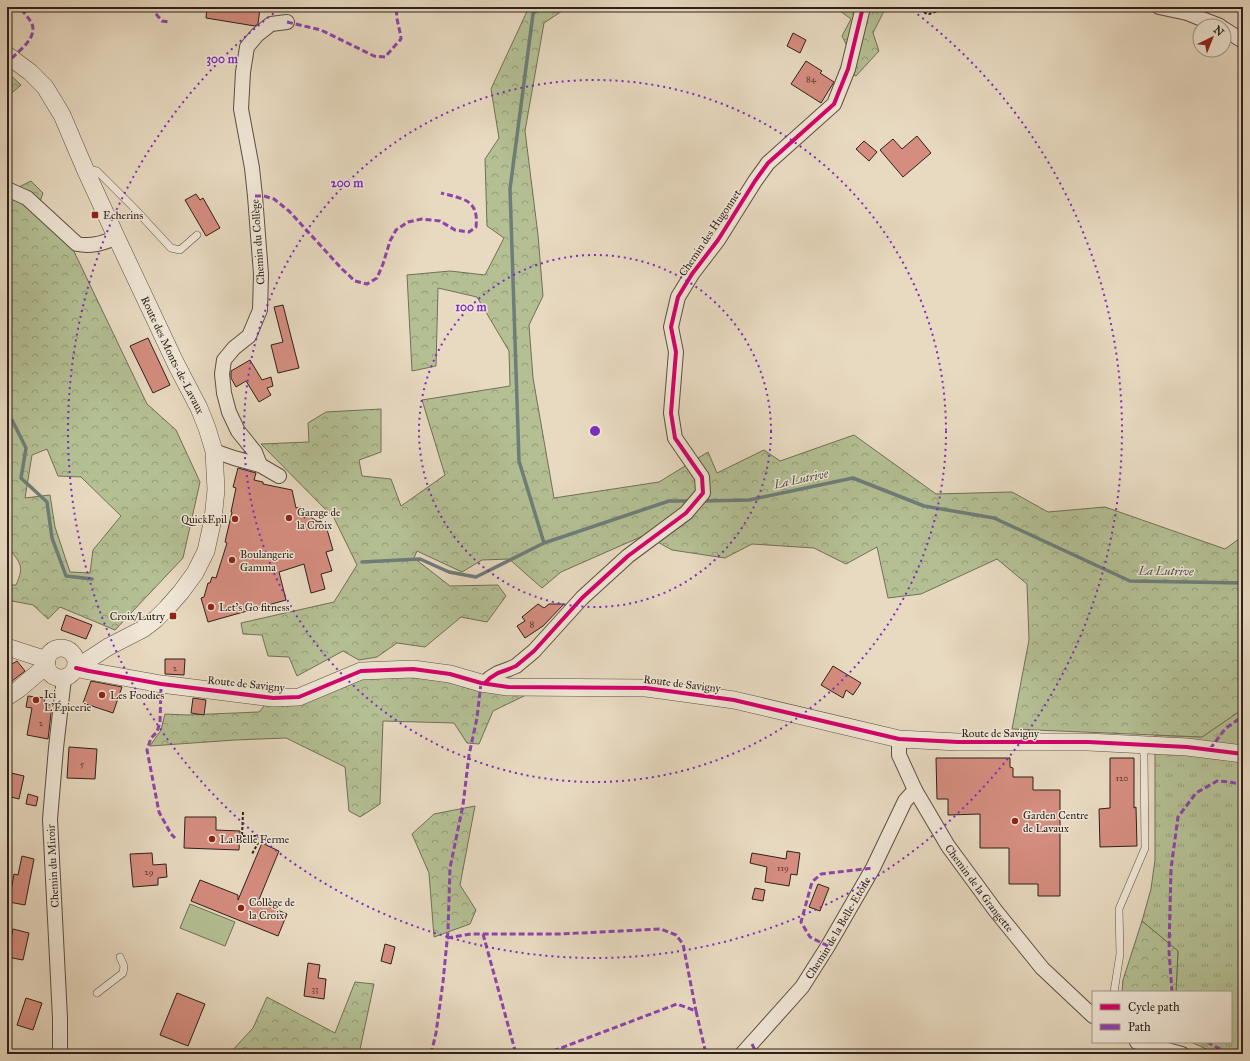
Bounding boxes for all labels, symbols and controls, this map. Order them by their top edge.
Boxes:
north arrow [1192,18,1232,58]
text: N [1211,23,1227,39]
text: 300 m [206,52,239,67]
house number: 84 [806,73,817,84]
text: 200 m [331,176,364,190]
street label: Chemin des Hugonnet [676,187,744,279]
street label: Chemin du Collège [248,198,267,285]
place label: Echerins [103,209,143,222]
marker: Echerins [90,210,100,220]
street label: Route des Monts-de-Lavaux [138,294,207,416]
text: 100 m [455,300,488,314]
centre of rings [588,424,602,438]
water label: La Lutrive [772,466,830,492]
place label: Garage de la Croix [297,506,341,532]
place label: QuickEpil [181,513,227,526]
marker: Garage de la Croix [284,513,294,523]
marker: QuickEpil [230,514,240,524]
place label: Boulangerie Gamma [240,548,294,574]
marker: Boulangerie Gamma [227,555,237,565]
water label: La Lutrive [1137,564,1194,578]
place label: Let's Go fitness [219,601,290,614]
marker: Let's Go fitness [206,602,216,612]
place label: Croix/Lutry [110,610,166,623]
marker: Croix/Lutry [168,611,178,621]
house number: 8 [530,618,535,629]
house number: 2 [173,662,178,673]
street label: Route de Savigny [207,673,286,695]
street label: Route de Savigny [643,673,722,695]
place label: Ici L'Épicerie [44,688,92,714]
place label: Les Foodies [110,689,164,702]
marker: Les Foodies [97,690,107,700]
marker: Ici L'Épicerie [31,695,41,705]
house number: 2 [39,717,44,728]
street label: Route de Savigny [961,727,1040,740]
house number: 5 [80,758,85,769]
house number: 120 [1115,772,1129,783]
place label: Garden Centre de Lavaux [1023,809,1089,835]
marker: Garden Centre de Lavaux [1010,816,1020,826]
street label: Chemin du Miroir [44,823,62,908]
place label: La Belle Ferme [220,833,290,846]
marker: La Belle Ferme [207,834,217,844]
street label: Chemin de la Grangette [942,842,1017,935]
house number: 119 [777,862,789,873]
house number: 29 [144,866,154,877]
street label: Chemin de la Belle-Etoile [802,874,873,981]
place label: Collège de la Croix [249,896,295,922]
marker: Collège de la Croix [236,903,246,913]
house number: 33 [311,983,319,994]
legend [1092,991,1232,1043]
text: Cycle path [1128,1000,1180,1014]
text: Path [1128,1020,1151,1034]

